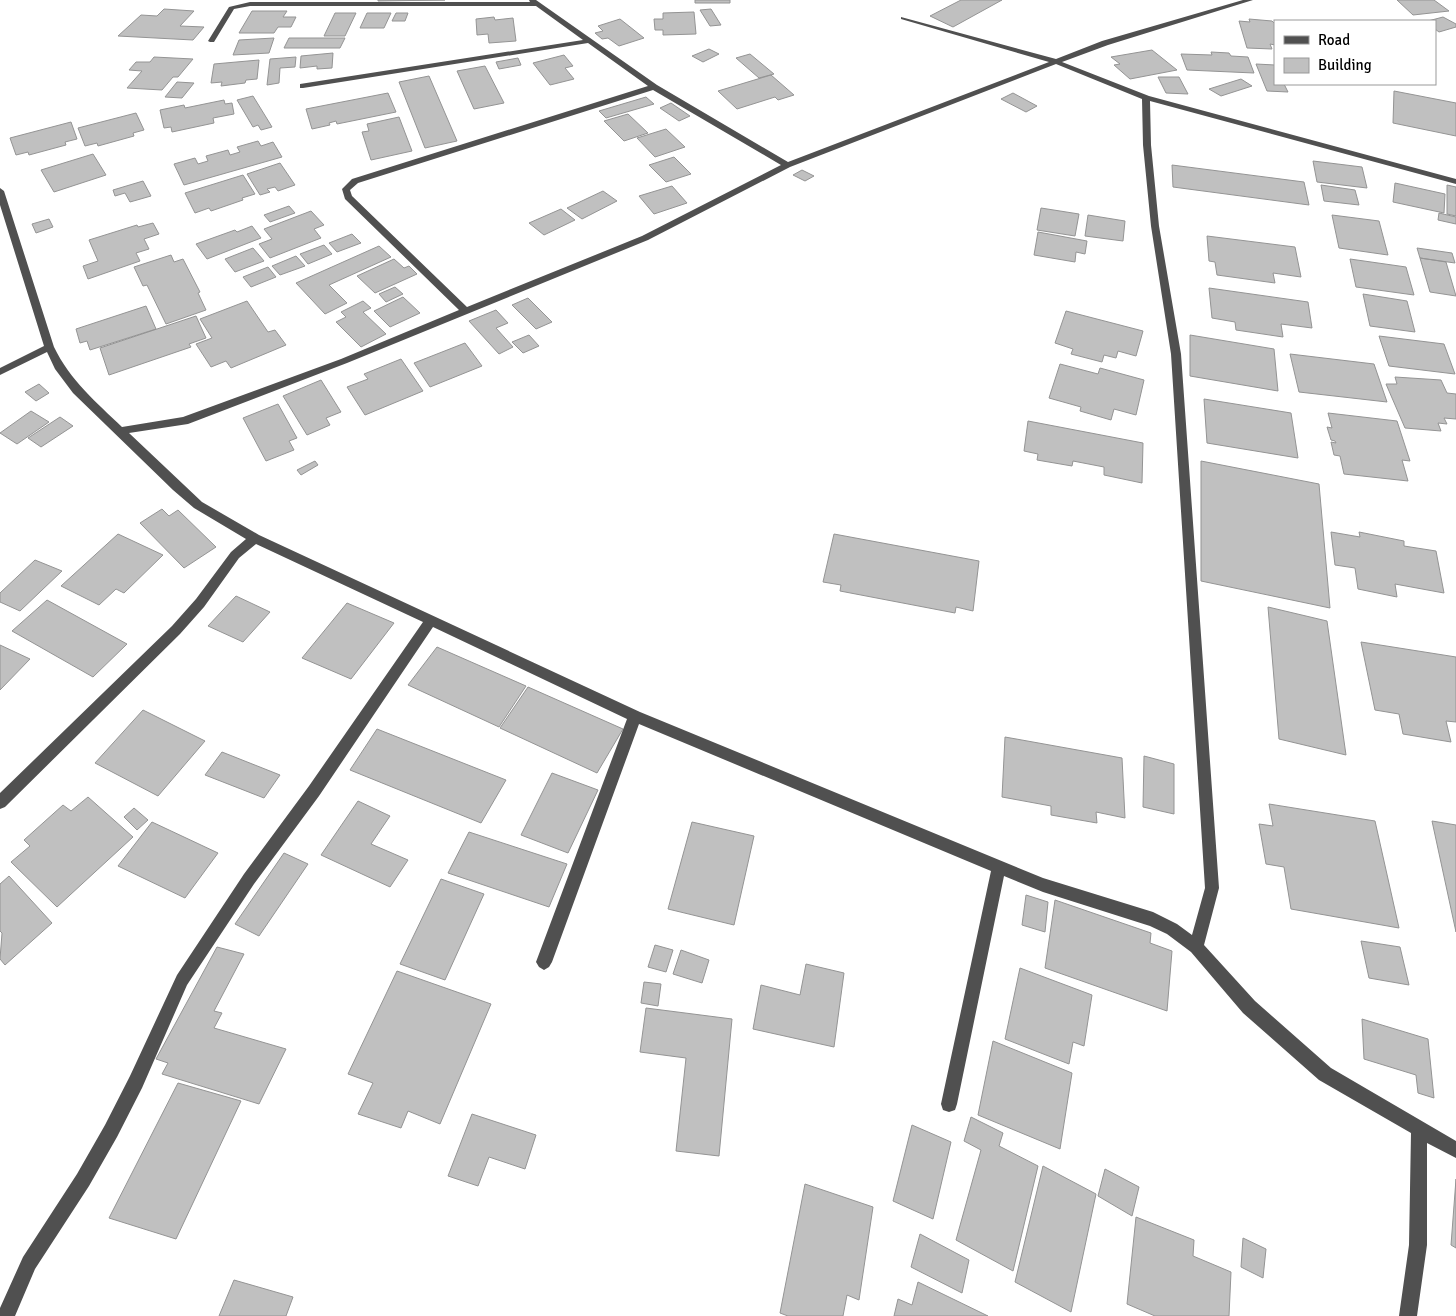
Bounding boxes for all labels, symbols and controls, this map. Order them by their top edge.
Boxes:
legend [1274,20,1436,85]
text: Road [1318,31,1350,49]
text: Building [1318,56,1372,74]

